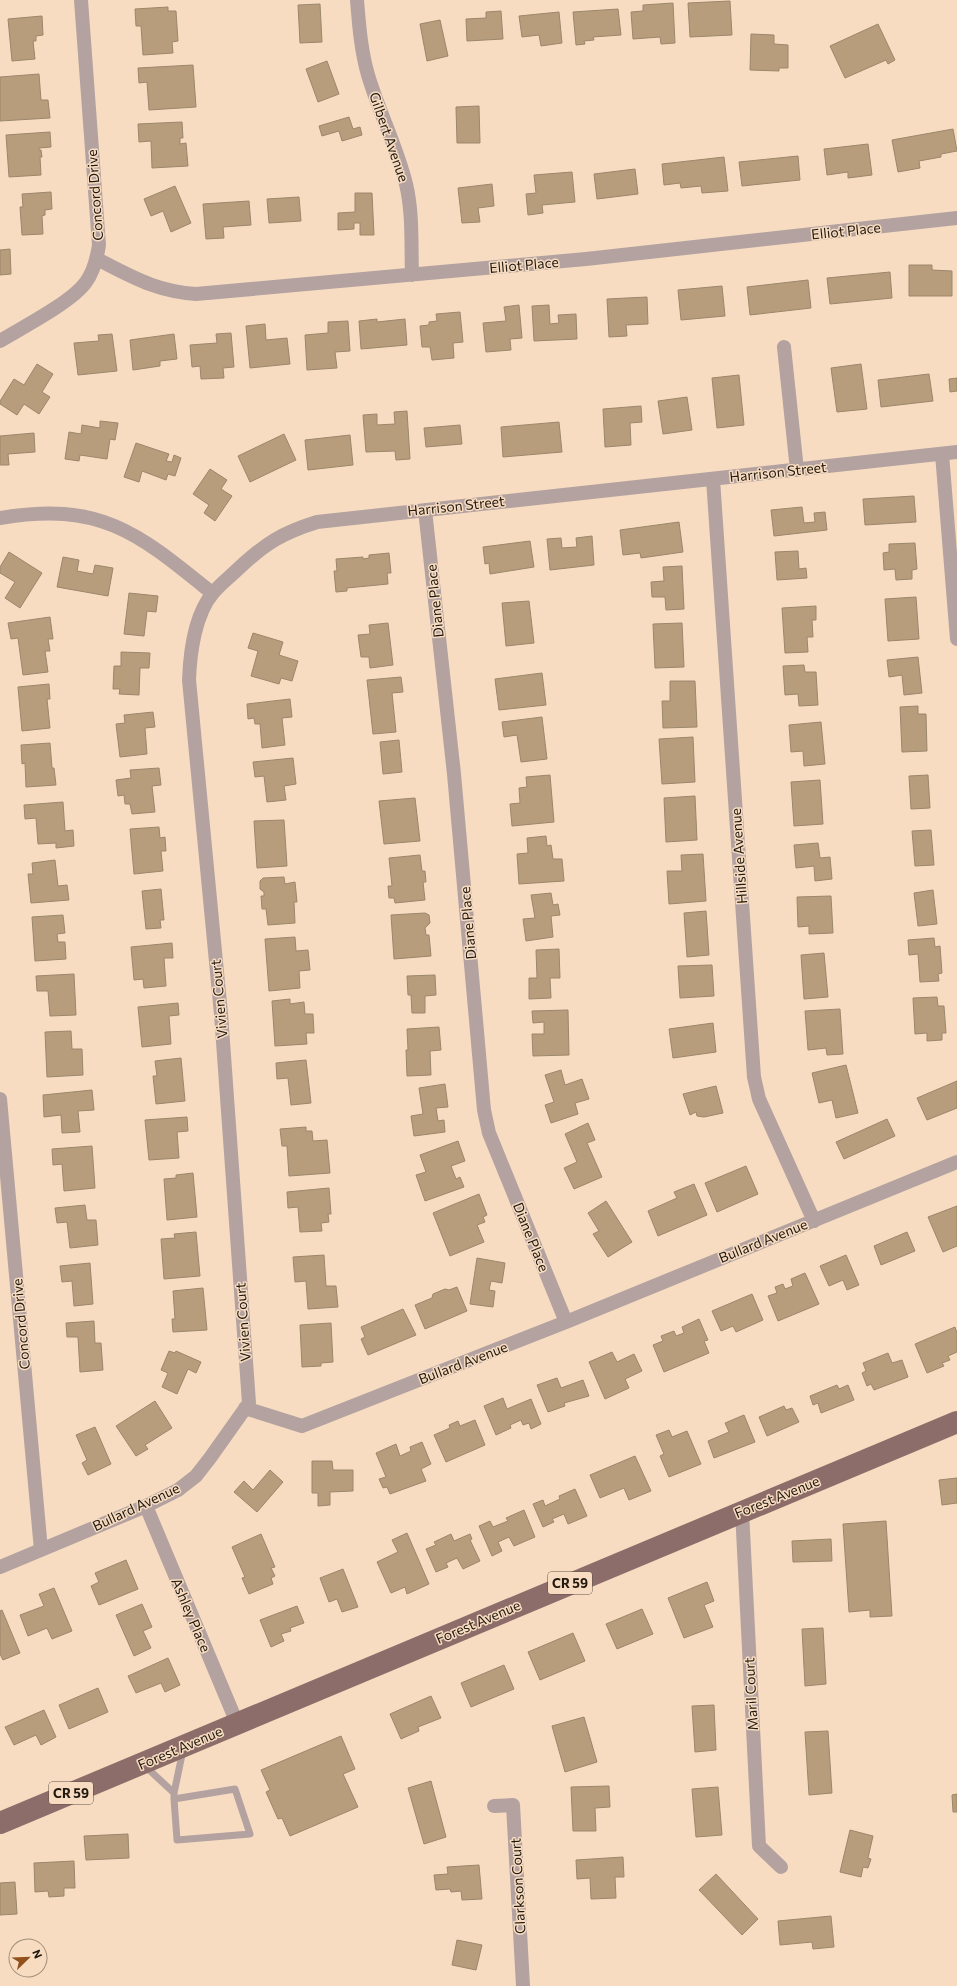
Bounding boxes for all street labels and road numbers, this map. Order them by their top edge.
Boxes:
street label: Gilbert Avenue [366,90,413,184]
street label: Concord Drive [83,149,106,241]
street label: Elliot Place [810,218,881,243]
street label: Elliot Place [489,253,559,276]
street label: Harrison Street [729,458,828,485]
street label: Harrison Street [407,492,506,519]
street label: Diane Place [422,564,447,638]
street label: Hillside Avenue [727,808,750,905]
street label: Diane Place [456,886,479,960]
street label: Vivien Court [207,959,230,1039]
street label: Diane Place [510,1200,553,1274]
street label: Bullard Avenue [716,1215,810,1266]
street label: Concord Drive [8,1278,33,1370]
street label: Vivien Court [231,1282,254,1362]
street label: Bullard Avenue [416,1338,510,1387]
street label: Forest Avenue [732,1472,822,1521]
street label: Bullard Avenue [90,1479,182,1534]
road number: CR 59 [548,1572,592,1594]
street label: Ashley Place [168,1575,215,1654]
street label: Forest Avenue [433,1596,523,1647]
street label: Maril Court [740,1657,761,1731]
street label: Forest Avenue [135,1722,225,1773]
road number: CR 59 [49,1782,93,1804]
street label: Clarkson Court [506,1837,529,1935]

